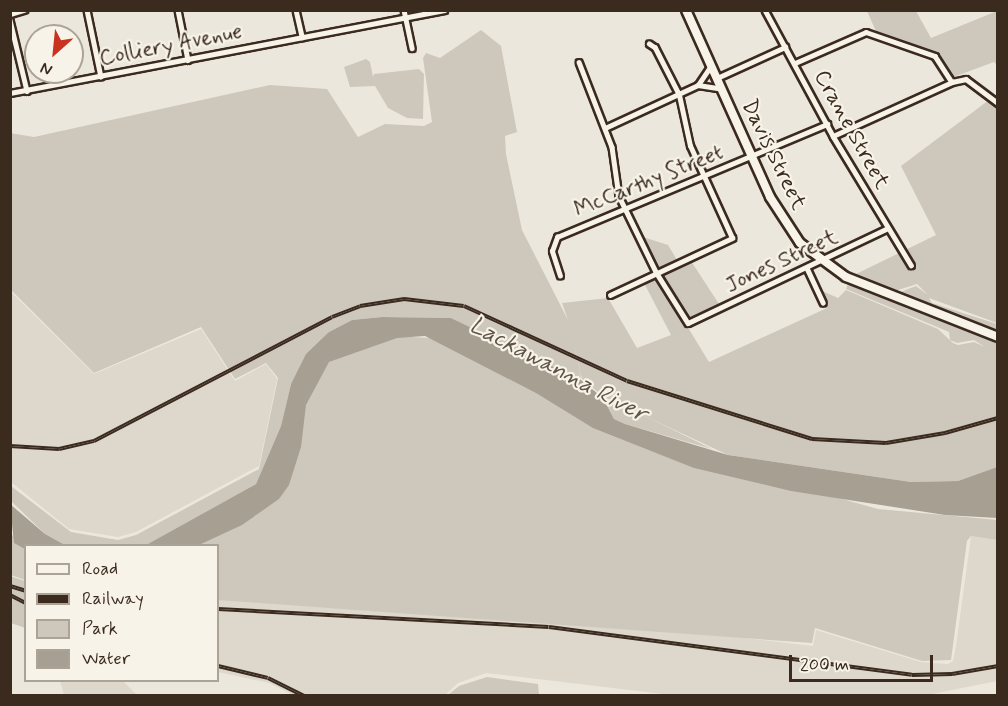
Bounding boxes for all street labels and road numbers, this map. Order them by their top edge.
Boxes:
street label: Colliery Avenue [95,19,247,73]
street label: Crane Street [807,66,895,194]
street label: Davis Street [735,95,811,215]
street label: McCarthy Street [569,139,729,225]
street label: Jones Street [722,224,842,300]

